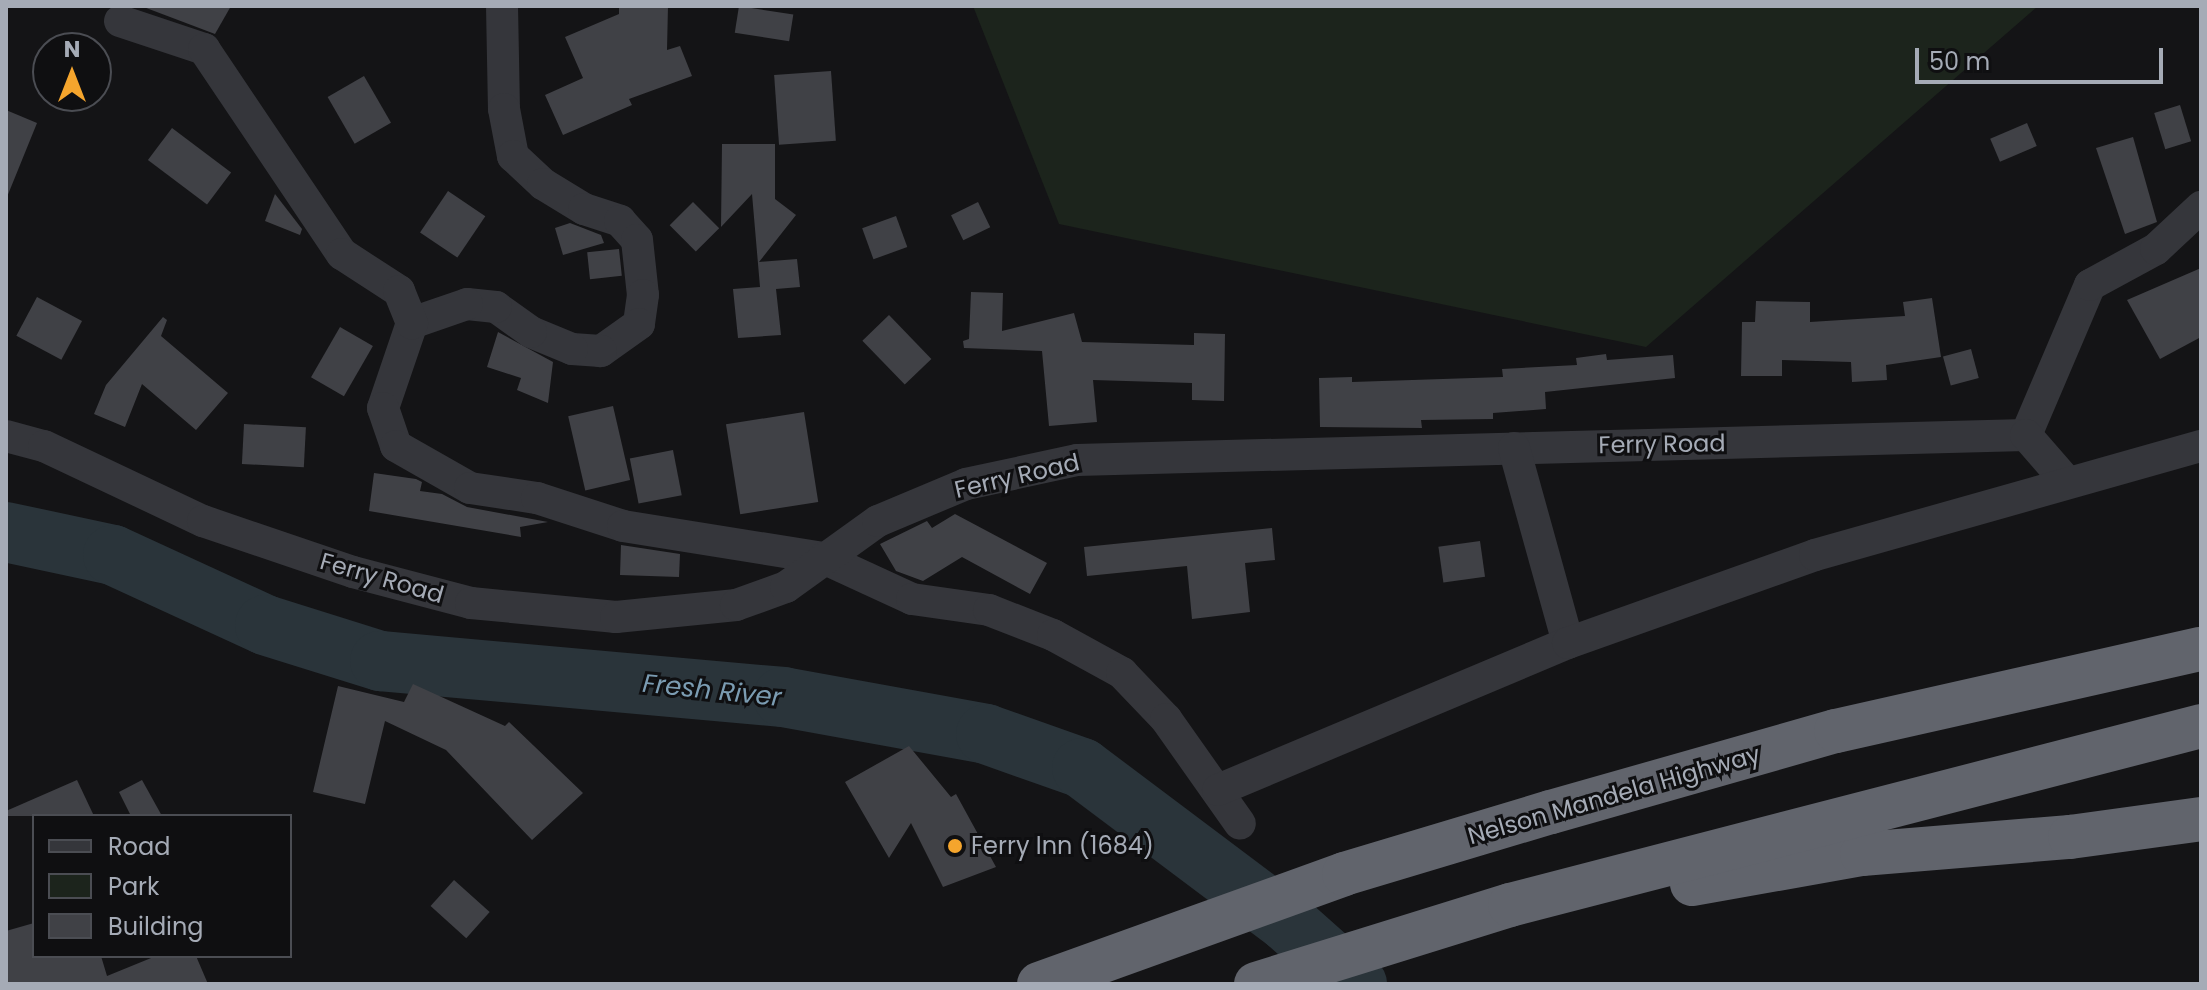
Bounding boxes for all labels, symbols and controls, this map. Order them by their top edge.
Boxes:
north arrow [32,32,112,112]
scale bar [1919,32,2167,82]
text: N [64,34,80,65]
text: 50 m [1929,45,1990,78]
street label: Ferry Road [1598,428,1726,460]
street label: Ferry Road [952,448,1082,504]
street label: Ferry Road [317,547,447,609]
water label: Fresh River [641,668,783,714]
street label: Nelson Mandela Highway [1465,739,1763,851]
legend [32,814,292,958]
text: Road [108,830,170,863]
place label: Ferry Inn (1684) [971,832,1154,860]
marker: Ferry Inn (1684) [946,837,964,855]
text: Park [108,870,159,903]
text: Building [108,910,204,943]

